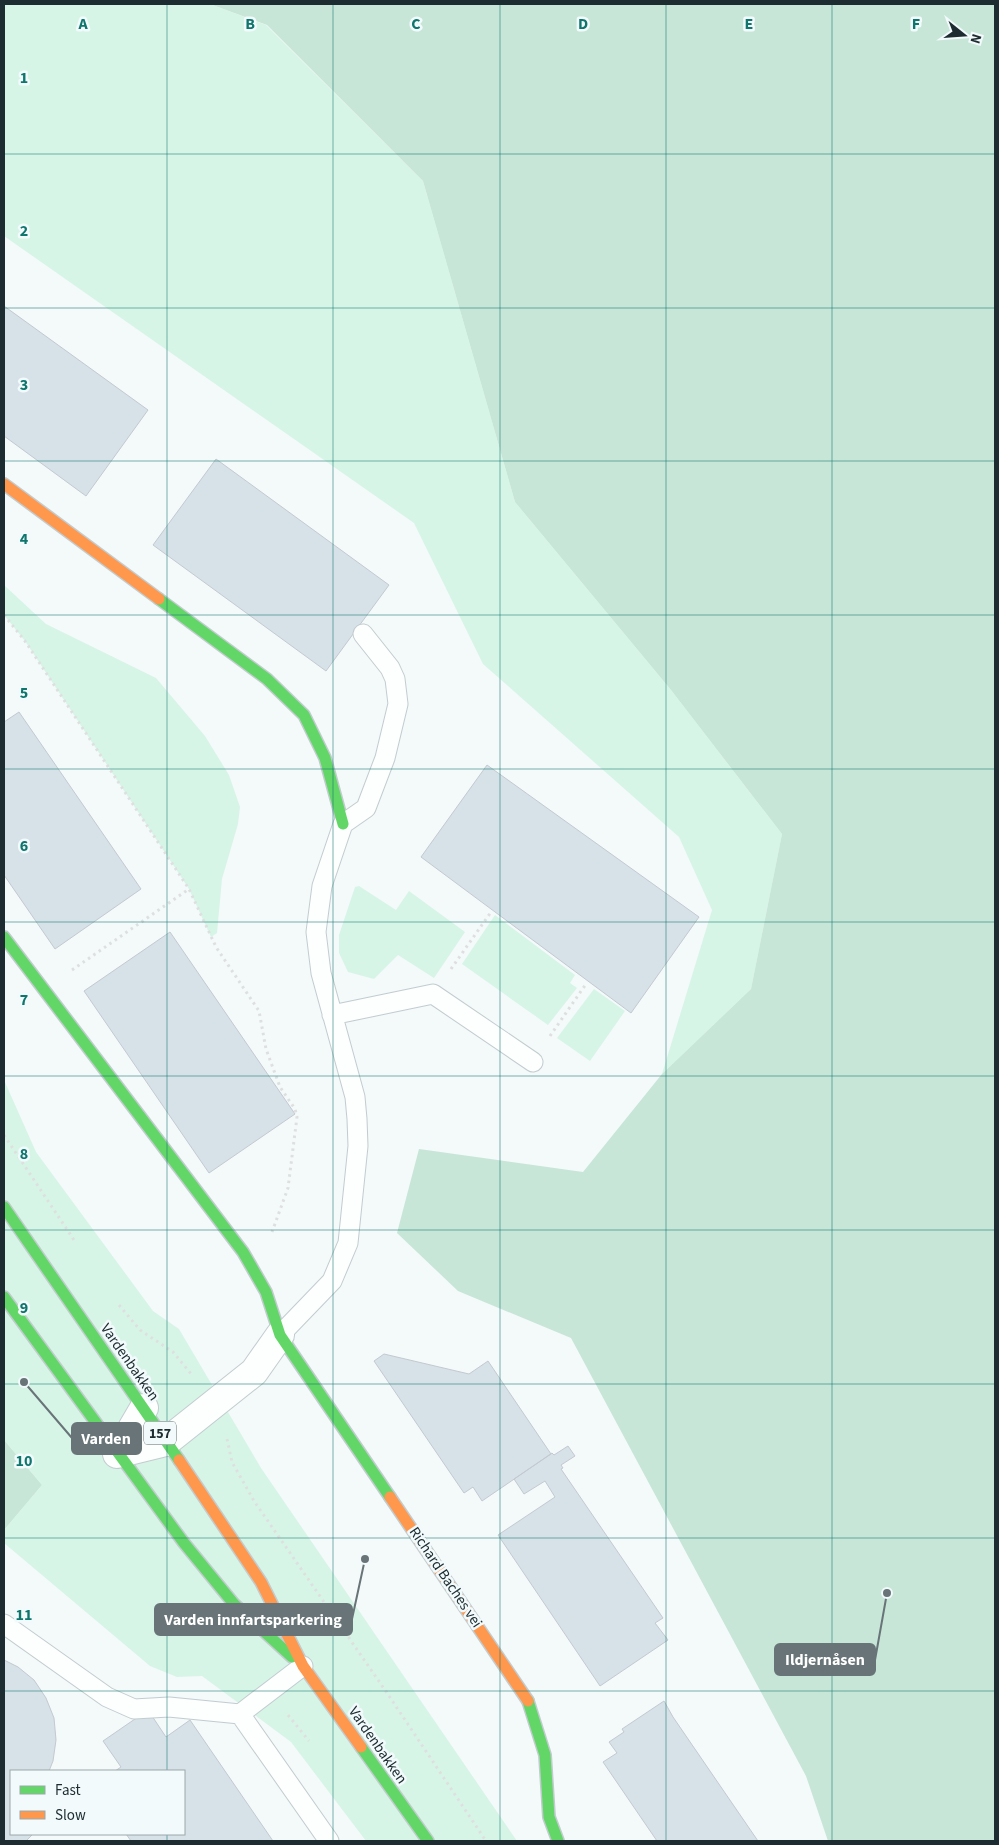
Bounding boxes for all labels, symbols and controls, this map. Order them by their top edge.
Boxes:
north arrow [939,10,989,60]
text: A [77,13,88,35]
text: B [245,13,255,35]
text: C [411,13,421,35]
text: D [578,13,588,35]
text: E [745,13,753,35]
text: F [912,13,920,35]
text: N [965,31,986,46]
text: 1 [20,67,28,89]
text: 2 [20,220,28,242]
text: 3 [20,374,28,396]
text: 4 [20,528,29,550]
text: 5 [20,682,28,704]
text: 6 [20,835,28,857]
text: 7 [20,989,28,1011]
text: 8 [20,1143,28,1165]
text: 9 [20,1297,28,1319]
street label: Vardenbakken [95,1319,164,1405]
road number: 157 [144,1422,176,1445]
callout: Varden [72,1423,141,1454]
text: Varden [80,1428,131,1450]
text: 10 [16,1450,32,1472]
street label: Richard Baches vei [404,1523,487,1632]
text: 11 [16,1604,32,1626]
callout: Varden innfartsparkering [155,1604,352,1635]
text: Varden innfartsparkering [163,1609,342,1631]
callout: Ildjernåsen [775,1644,875,1675]
text: Ildjernåsen [785,1649,865,1671]
street label: Vardenbakken [343,1702,412,1788]
legend [10,1770,185,1835]
text: Fast [55,1780,81,1801]
text: Slow [55,1805,86,1826]

